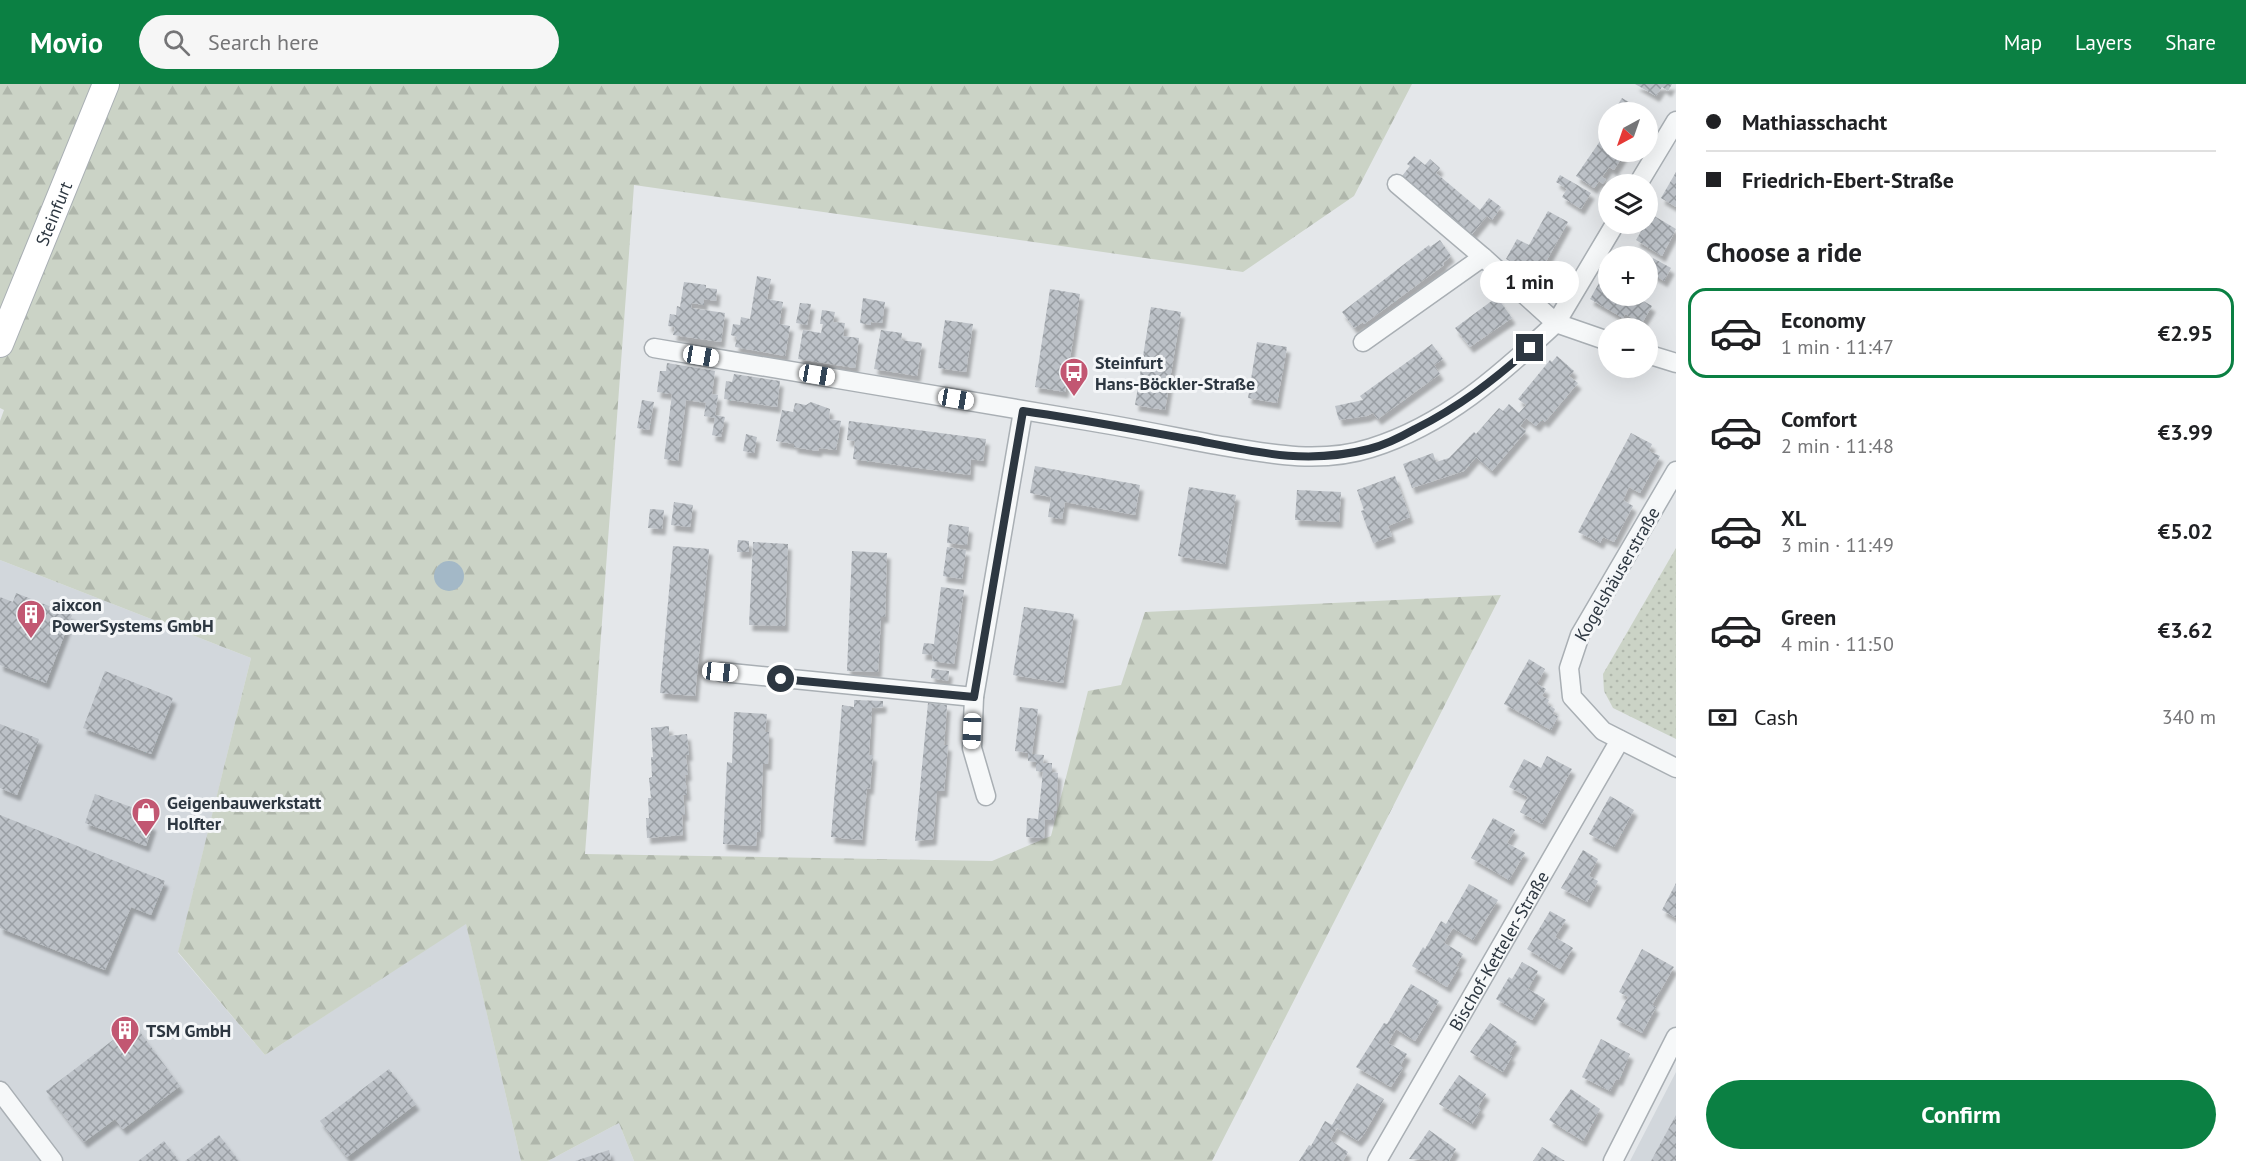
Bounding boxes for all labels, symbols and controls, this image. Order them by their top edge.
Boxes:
search box [139,15,559,69]
text: Movio [30,24,103,61]
icon: search [160,26,193,59]
text: Search here [208,28,319,56]
text: Map [2004,29,2042,56]
text: Layers [2075,29,2132,56]
text: Share [2165,29,2216,56]
north arrow [1598,102,1658,162]
map controls [1598,102,1658,378]
text: Mathiasschacht [1742,108,1887,136]
text: Friedrich-Ebert-Straße [1742,166,1954,194]
button: layers [1598,174,1658,234]
street label: Steinfurt [30,178,77,249]
text: Choose a ride [1706,235,1862,269]
button: + [1598,246,1658,306]
callout: 1 min [1480,261,1580,303]
text: 1 min [1505,269,1554,295]
icon: car [1709,306,1763,360]
text: Economy [1781,306,1865,334]
button: − [1598,318,1658,378]
text: €2.95 [2158,319,2213,347]
route end [1516,334,1543,361]
text: 1 min · 11:47 [1781,334,1894,360]
car [682,344,720,368]
place label: Steinfurt Hans-Böckler-Straße [1095,351,1255,395]
bus stop icon: Steinfurt Hans-Böckler-Straße [1058,356,1090,398]
car [798,363,836,387]
car [937,387,975,411]
icon: car [1709,405,1763,459]
text: Comfort [1781,405,1857,433]
text: €3.99 [2158,418,2213,446]
text: 2 min · 11:48 [1781,433,1894,459]
street label: Kogelshäuserstraße [1569,503,1665,645]
icon: car [1709,504,1763,558]
text: XL [1781,504,1806,532]
text: €5.02 [2158,517,2213,545]
text: 3 min · 11:49 [1781,532,1894,558]
place label: aixcon PowerSystems GmbH [52,593,214,637]
building icon: aixcon PowerSystems GmbH [15,598,47,640]
icon: car [1709,603,1763,657]
text: Green [1781,603,1836,631]
text: €3.62 [2158,616,2213,644]
text: 4 min · 11:50 [1781,631,1894,657]
car [701,661,739,683]
route start [767,665,794,692]
icon: cash [1706,701,1739,734]
text: Cash [1754,703,1798,731]
text: 340 m [2162,704,2216,730]
car [962,713,982,749]
place label: Geigenbauwerkstatt Holfter [167,791,322,835]
shop icon: Geigenbauwerkstatt Holfter [130,796,162,838]
street label: Bischof-Ketteler-Straße [1443,867,1554,1035]
building icon: TSM GmbH [109,1014,141,1056]
place label: TSM GmbH [146,1019,231,1042]
button: Confirm [1706,1080,2216,1149]

